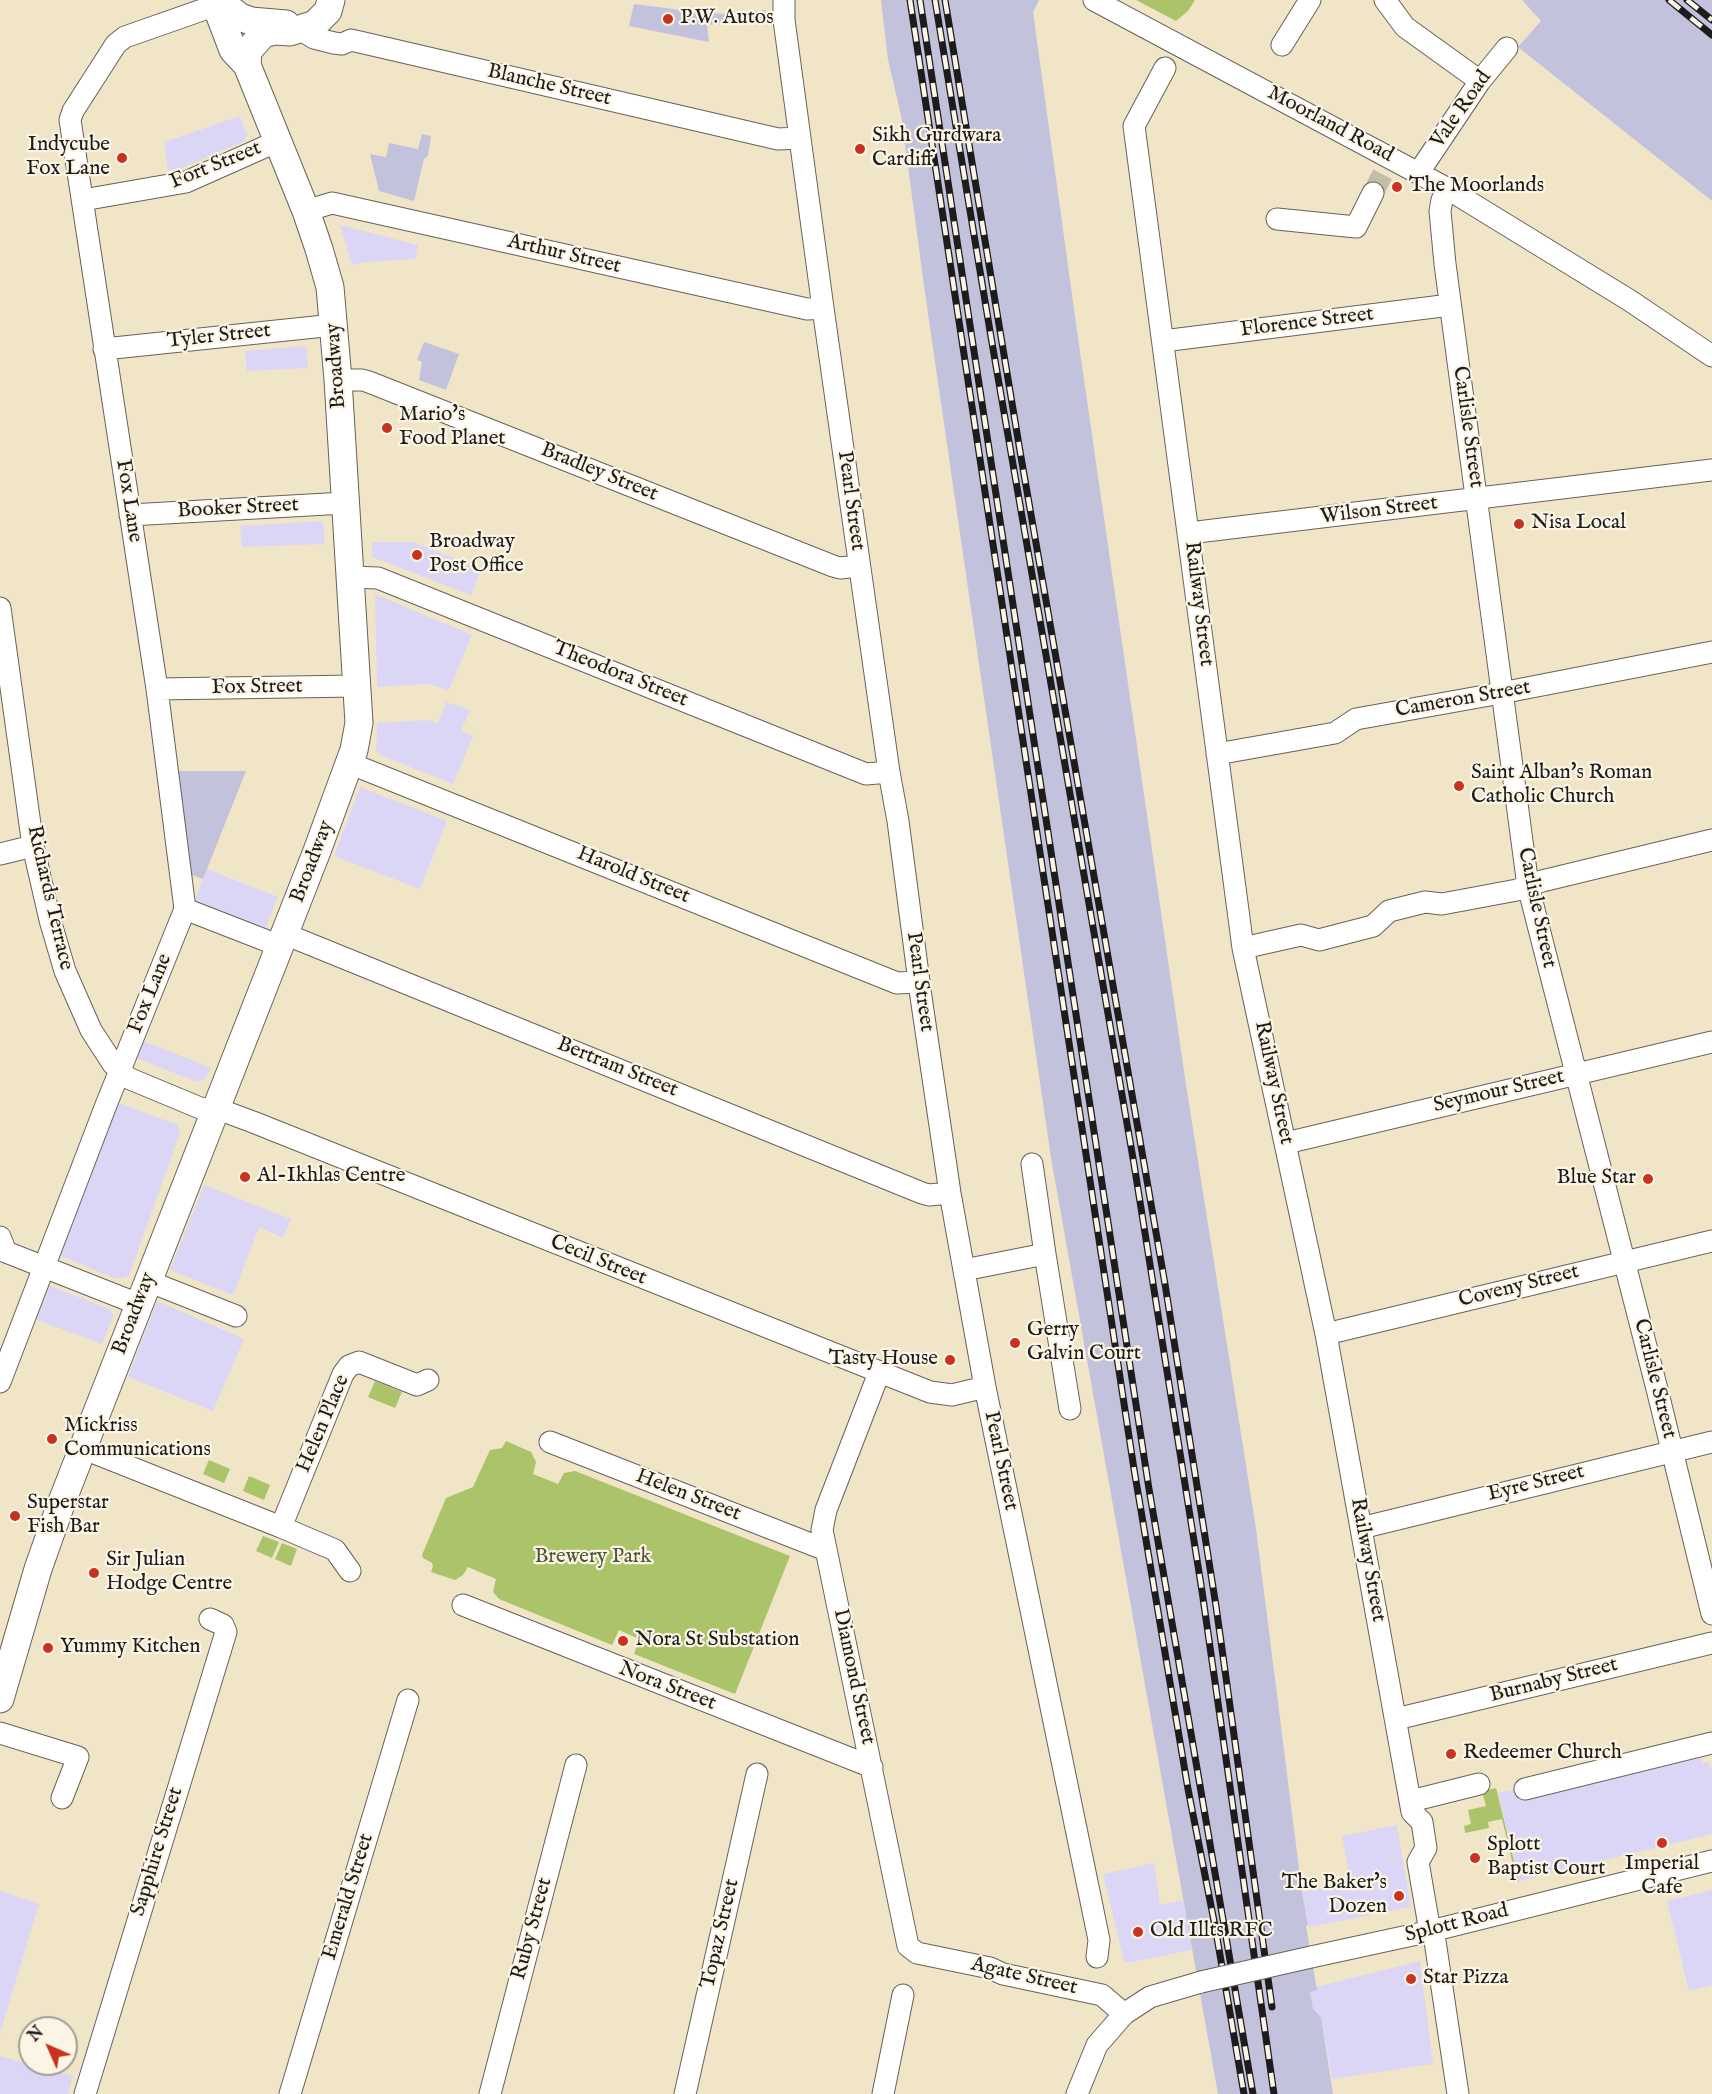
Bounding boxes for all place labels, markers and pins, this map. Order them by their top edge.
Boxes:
place label: P.W. Autos [680,6,774,32]
marker: P.W. Autos [661,12,675,26]
place label: Sikh Gurdwara Cardiff [872,124,1001,174]
place label: Indycube Fox Lane [26,133,110,183]
marker: Sikh Gurdwara Cardiff [853,142,867,156]
marker: Indycube Fox Lane [115,151,129,165]
place label: The Moorlands [1409,174,1544,200]
marker: The Moorlands [1390,180,1404,194]
place label: Mario's Food Planet [399,403,506,453]
marker: Mario's Food Planet [380,421,394,435]
place label: Nisa Local [1531,511,1626,537]
marker: Nisa Local [1512,517,1526,531]
place label: Broadway Post Office [429,530,524,580]
marker: Broadway Post Office [410,548,424,562]
place label: Saint Alban's Roman Catholic Church [1471,761,1652,811]
marker: Saint Alban's Roman Catholic Church [1452,779,1466,793]
place label: Al-Ikhlas Centre [257,1164,405,1190]
place label: Blue Star [1557,1166,1636,1192]
marker: Al-Ikhlas Centre [238,1170,252,1184]
marker: Blue Star [1641,1172,1655,1186]
place label: Gerry Galvin Court [1027,1318,1141,1368]
marker: Gerry Galvin Court [1008,1336,1022,1350]
place label: Tasty House [829,1347,938,1373]
marker: Tasty House [943,1353,957,1367]
place label: Mickriss Communications [64,1414,211,1464]
marker: Mickriss Communications [45,1432,59,1446]
place label: Superstar Fish Bar [27,1491,109,1541]
marker: Superstar Fish Bar [8,1509,22,1523]
place label: Sir Julian Hodge Centre [106,1548,232,1598]
marker: Sir Julian Hodge Centre [87,1566,101,1580]
place label: Nora St Substation [635,1628,799,1654]
marker: Nora St Substation [616,1634,630,1648]
place label: Yummy Kitchen [60,1635,200,1661]
marker: Yummy Kitchen [41,1641,55,1655]
place label: Redeemer Church [1463,1741,1622,1767]
marker: Redeemer Church [1444,1747,1458,1761]
place label: Splott Baptist Court [1487,1833,1605,1883]
marker: Imperial Cafe [1655,1836,1669,1850]
marker: Splott Baptist Court [1468,1851,1482,1865]
place label: Imperial Cafe [1625,1852,1699,1902]
place label: The Baker's Dozen [1282,1871,1387,1921]
marker: The Baker's Dozen [1392,1889,1406,1903]
place label: Old Illts RFC [1150,1919,1273,1945]
marker: Old Illts RFC [1131,1925,1145,1939]
place label: Star Pizza [1423,1966,1509,1992]
marker: Star Pizza [1404,1972,1418,1986]

